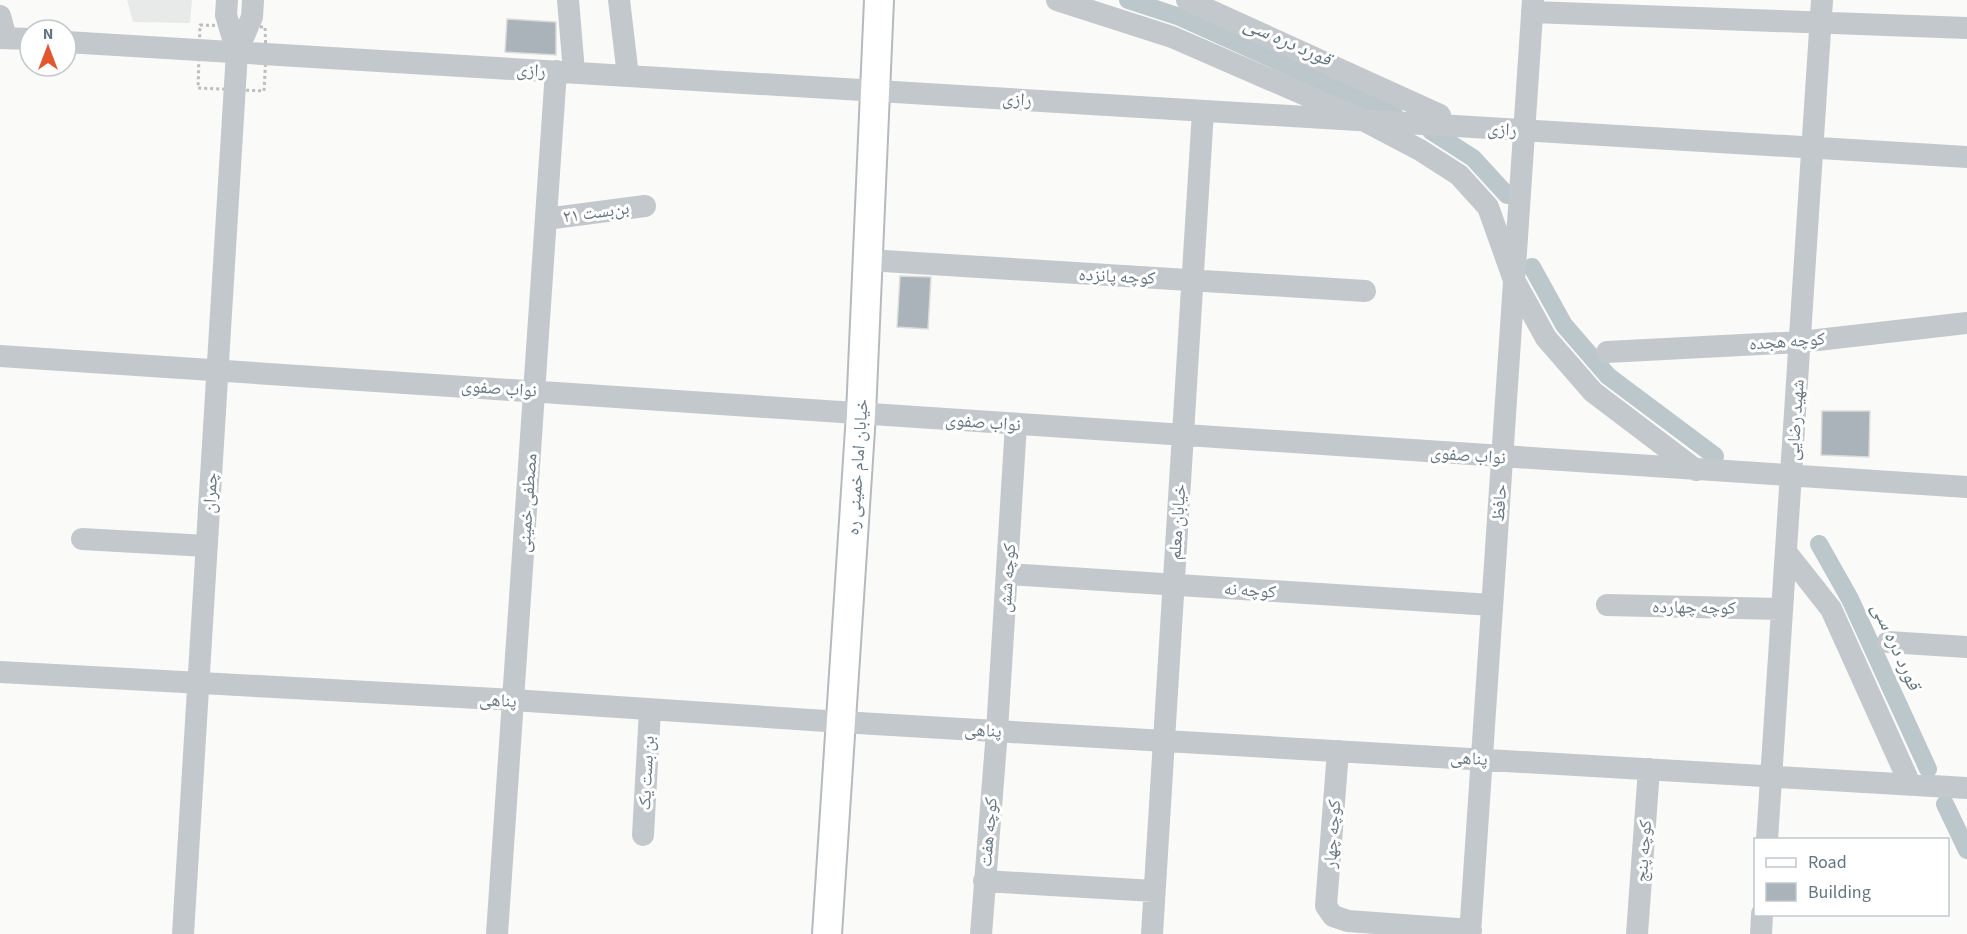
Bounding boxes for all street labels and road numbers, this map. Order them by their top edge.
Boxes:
street label: رازی [516,57,546,84]
street label: رازی [1002,86,1032,113]
street label: رازی [1487,116,1517,143]
street label: بن‌بست ۲۱ [561,195,631,230]
street label: کوچه پانزده [1078,262,1157,291]
street label: کوچه هجده [1748,326,1826,357]
street label: نواب صفوی [460,373,538,404]
street label: شهید رضایی [1780,379,1811,462]
street label: خیابان امام خمینی ره [840,398,875,536]
street label: نواب صفوی [944,407,1022,438]
street label: نواب صفوی [1429,440,1507,471]
street label: مصطفی خمینی [512,453,543,554]
street label: چمران [197,472,224,514]
street label: خیابان معلم [1162,483,1193,561]
street label: حافظ [1486,483,1513,523]
street label: کوچه شش [993,542,1022,613]
street label: کوچه نه [1223,576,1277,605]
street label: کوچه چهارده [1652,594,1737,621]
street label: پناهی [479,687,517,714]
street label: پناهی [964,717,1002,744]
street label: بن بست یک [632,735,661,811]
street label: پناهی [1450,745,1488,772]
street label: کوچه هفت [973,796,1004,868]
street label: کوچه چهار [1318,798,1347,870]
street label: کوچه پنج [1629,818,1658,883]

